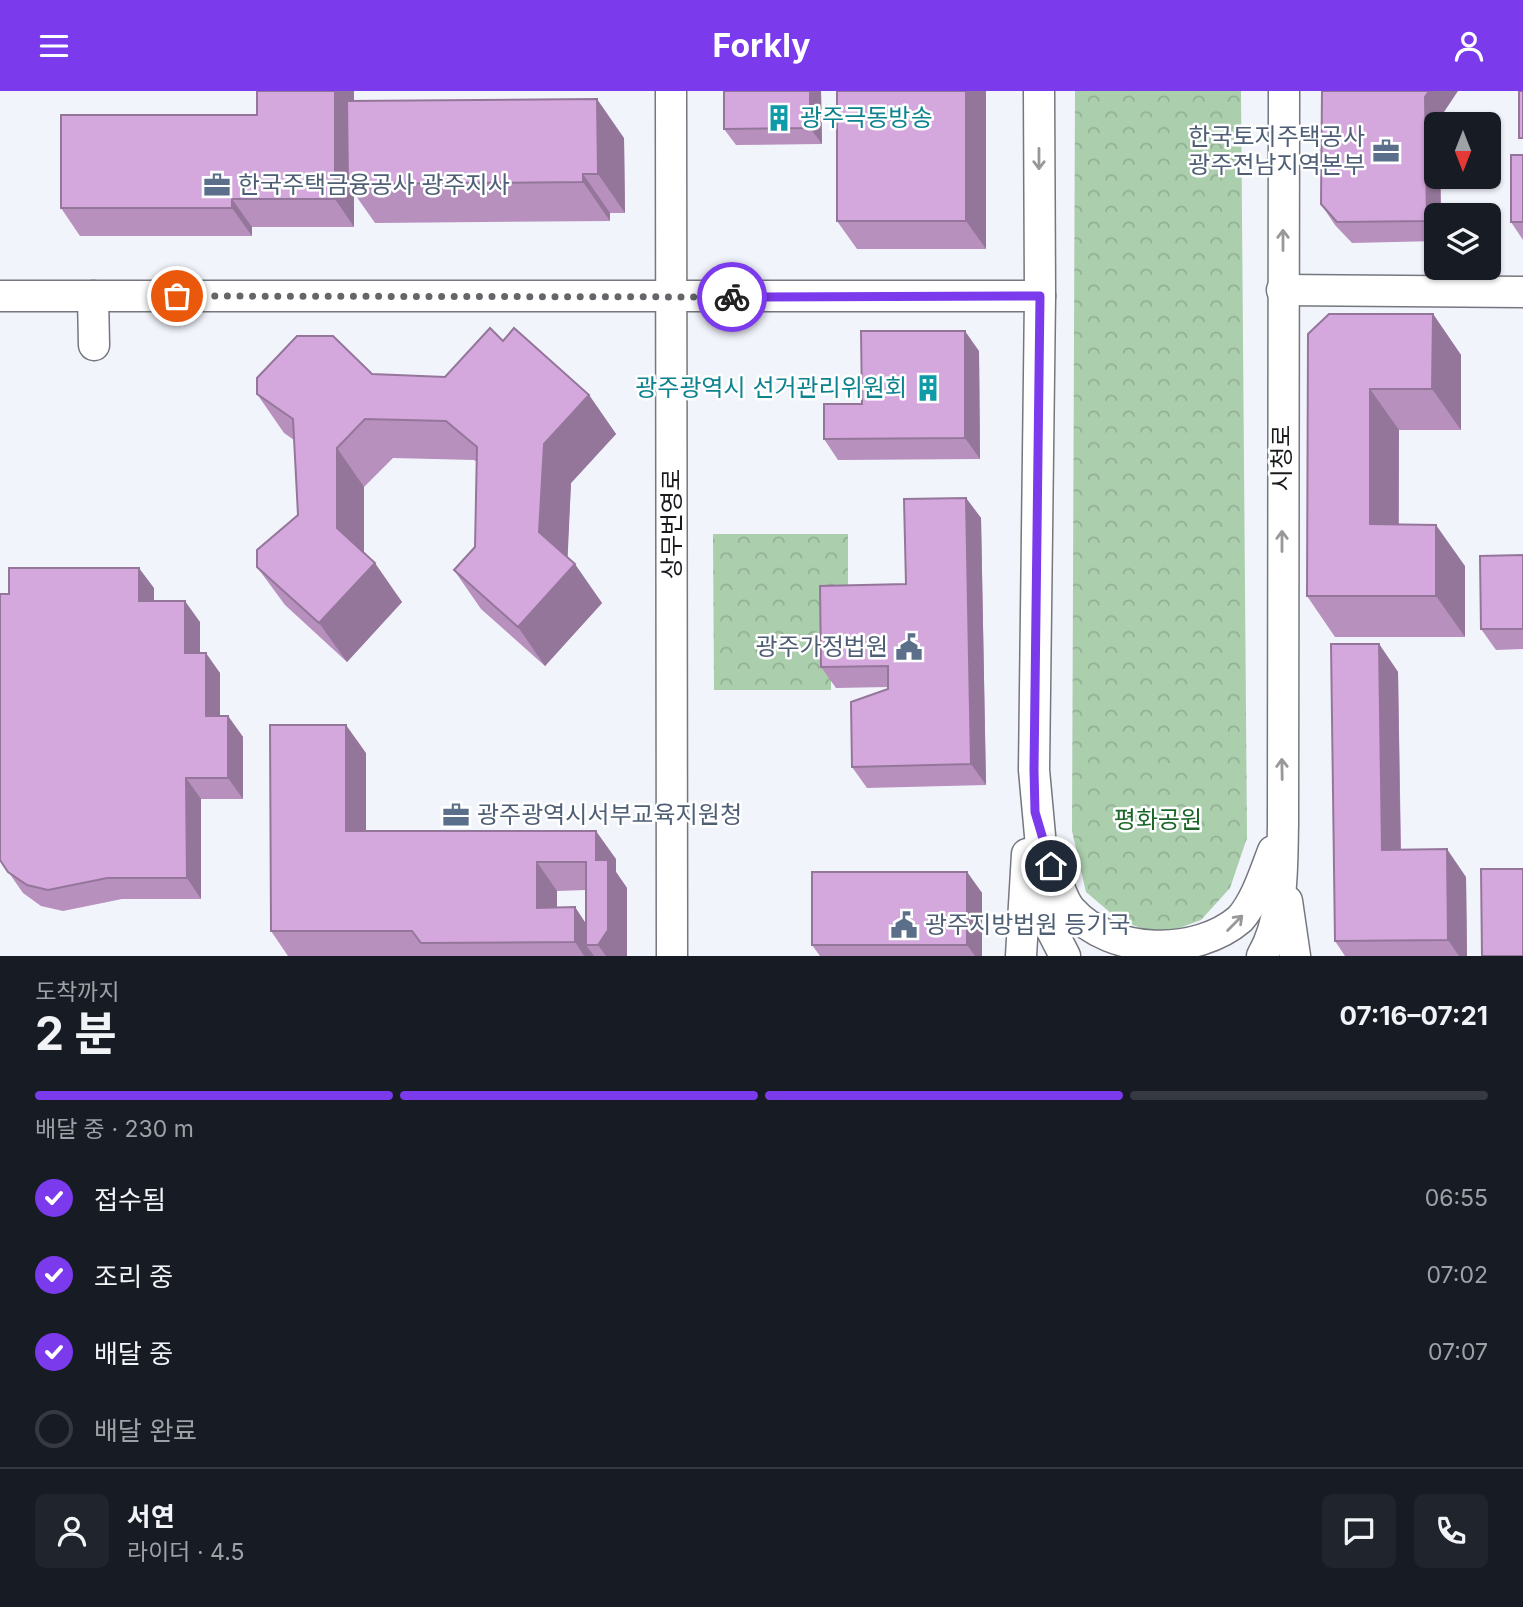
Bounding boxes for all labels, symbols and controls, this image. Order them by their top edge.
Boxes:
text: Forkly [713,26,810,65]
icon: menu [35,27,73,65]
icon: person [1450,27,1488,65]
building icon: 광주극동방송 [764,103,794,133]
place label: 광주극동방송 [800,103,932,132]
north arrow [1424,112,1502,189]
map controls [1424,112,1501,280]
place label: 한국토지주택공사 광주전남지역본부 [1188,122,1365,179]
office icon: 한국토지주택공사 광주전남지역본부 [1371,136,1401,166]
one-way arrow [1032,147,1046,170]
office icon: 한국주택금융공사 광주지사 [202,170,232,200]
place label: 한국주택금융공사 광주지사 [238,170,510,199]
button: layers [1424,203,1501,280]
one-way arrow [1276,229,1290,252]
courier [697,262,767,332]
pin [147,266,207,326]
icon: bag [158,277,196,315]
icon: bike [713,278,751,316]
place label: 광주광역시 선거관리위원회 [635,373,907,402]
building icon: 광주광역시 선거관리위원회 [913,373,943,403]
street label: 시청로 [1267,425,1296,491]
street label: 상무번영로 [657,469,686,579]
one-way arrow [1275,530,1289,553]
place label: 광주가정법원 [756,632,888,661]
public building icon: 광주가정법원 [894,632,924,662]
one-way arrow [1275,758,1289,781]
office icon: 광주광역시서부교육지원청 [441,800,471,830]
place label: 광주광역시서부교육지원청 [477,800,742,829]
park label: 평화공원 [1114,805,1202,834]
pin [1021,836,1081,896]
icon: home [1032,847,1070,885]
public building icon: 광주지방법원 등기국 [889,910,919,940]
place label: 광주지방법원 등기국 [925,910,1130,939]
one-way arrow [1226,914,1243,931]
text: 도착까지 [35,978,120,1006]
text: 07:16–07:21 [1339,1000,1488,1031]
text: 2 분 [35,1005,117,1061]
text: 배달 중 · 230 m [35,1115,194,1143]
icon: check [35,1179,73,1217]
text: 접수됨 [94,1184,166,1215]
text: 06:55 [1425,1184,1488,1212]
icon: check [35,1256,73,1294]
text: 조리 중 [94,1261,173,1292]
text: 07:02 [1427,1261,1488,1289]
icon: check [35,1333,73,1371]
text: 배달 중 [94,1338,173,1369]
text: 07:07 [1428,1338,1488,1366]
text: 배달 완료 [94,1415,197,1446]
button: person [35,1494,109,1568]
button: chat [1322,1494,1396,1568]
button: phone [1414,1494,1488,1568]
text: 서연 [127,1501,175,1532]
text: 라이더 · 4.5 [127,1538,244,1566]

